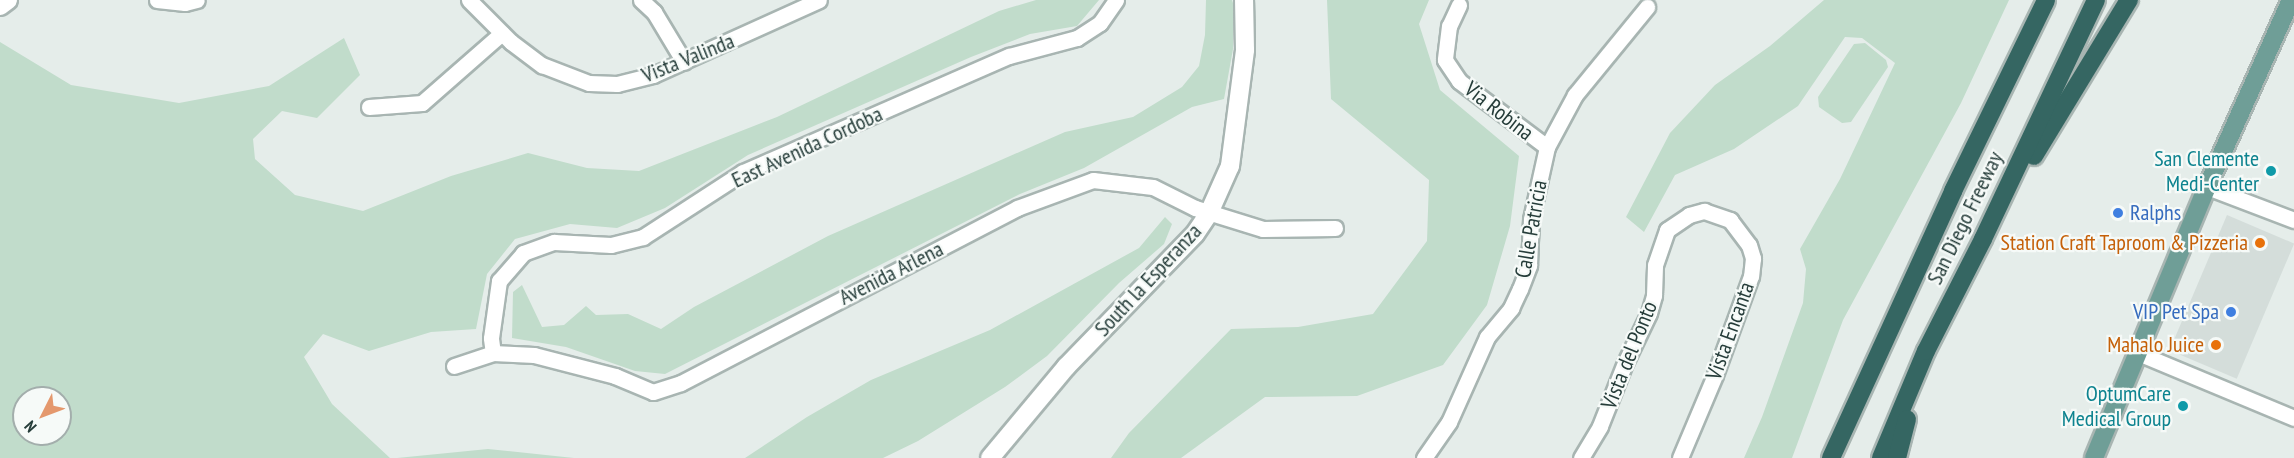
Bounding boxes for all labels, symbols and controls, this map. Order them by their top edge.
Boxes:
street label: Vista Valinda [638,27,738,89]
street label: Via Robina [1459,76,1539,146]
street label: East Avenida Cordoba [727,100,887,194]
place label: San Clemente Medi-Center [2154,145,2259,196]
street label: San Diego Freeway [1921,147,2009,289]
marker: San Clemente Medi-Center [2264,164,2278,178]
street label: Calle Patricia [1509,178,1553,280]
place label: Ralphs [2130,200,2181,226]
marker: Ralphs [2111,206,2125,220]
street label: South la Esperanza [1089,218,1207,342]
place label: Station Craft Taproom & Pizzeria [2000,230,2248,256]
street label: Avenida Arlena [834,235,948,311]
marker: Station Craft Taproom & Pizzeria [2253,236,2267,250]
street label: Vista Encanta [1700,278,1760,384]
street label: Vista del Ponto [1595,297,1663,413]
place label: VIP Pet Spa [2132,299,2219,325]
marker: VIP Pet Spa [2224,305,2238,319]
place label: Mahalo Juice [2107,332,2204,358]
marker: Mahalo Juice [2209,338,2223,352]
place label: OptumCare Medical Group [2062,380,2171,432]
north arrow [12,386,72,446]
marker: OptumCare Medical Group [2176,399,2190,413]
text: N [20,417,40,437]

